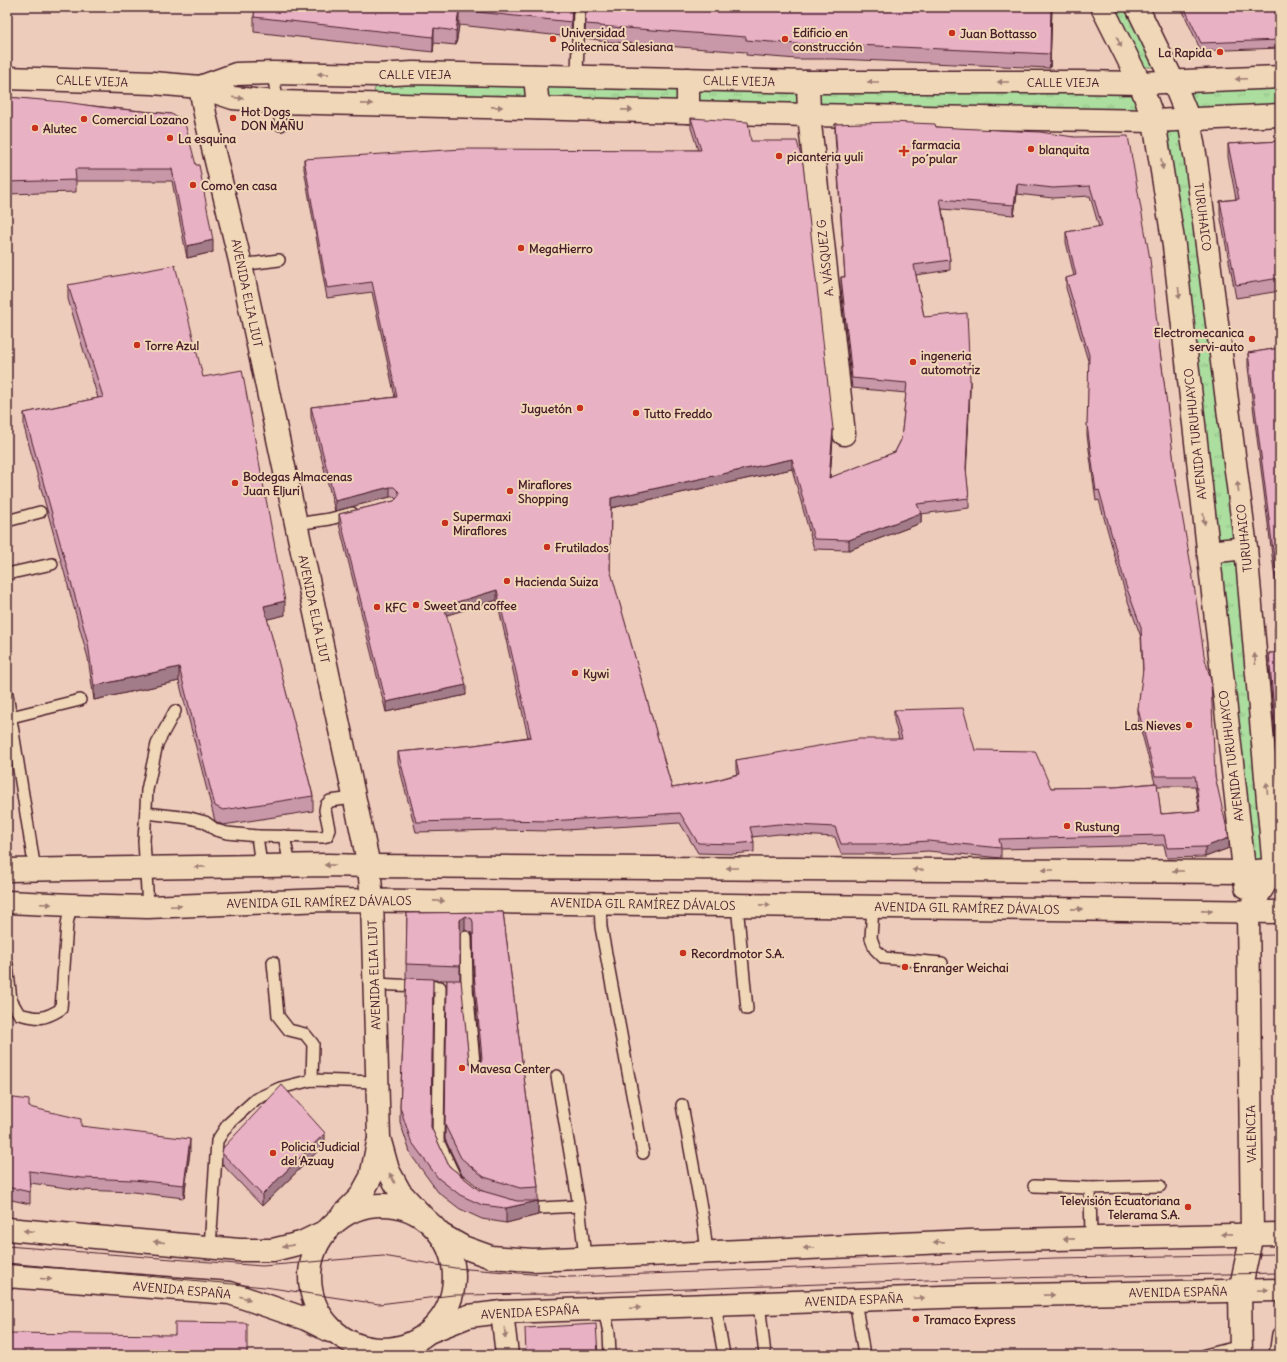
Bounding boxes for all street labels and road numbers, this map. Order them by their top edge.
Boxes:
street label: CALLE VIEJA [379,67,451,82]
street label: CALLE VIEJA [56,72,129,90]
street label: CALLE VIEJA [703,73,776,89]
street label: CALLE VIEJA [1027,75,1099,90]
street label: TURUHAICO [1191,182,1215,252]
street label: A. VÁSQUEZ G [813,218,836,297]
street label: AVENIDA ELIA LIUT [228,238,266,348]
street label: AVENIDA TURUHUAYCO [1181,367,1209,501]
street label: TURUHAICO [1233,503,1255,573]
street label: AVENIDA ELIA LIUT [295,554,333,664]
street label: AVENIDA TURUHUAYCO [1215,689,1247,823]
street label: AVENIDA GIL RAMÍREZ DÁVALOS [226,893,412,911]
street label: AVENIDA GIL RAMÍREZ DÁVALOS [550,895,736,913]
street label: AVENIDA GIL RAMÍREZ DÁVALOS [874,899,1060,917]
street label: AVENIDA ELIA LIUT [365,920,383,1030]
street label: VALENCIA [1243,1105,1259,1163]
street label: AVENIDA ESPAÑA [132,1278,232,1302]
street label: AVENIDA ESPAÑA [1129,1284,1228,1300]
street label: AVENIDA ESPAÑA [804,1291,904,1309]
street label: AVENIDA ESPAÑA [480,1302,580,1322]

